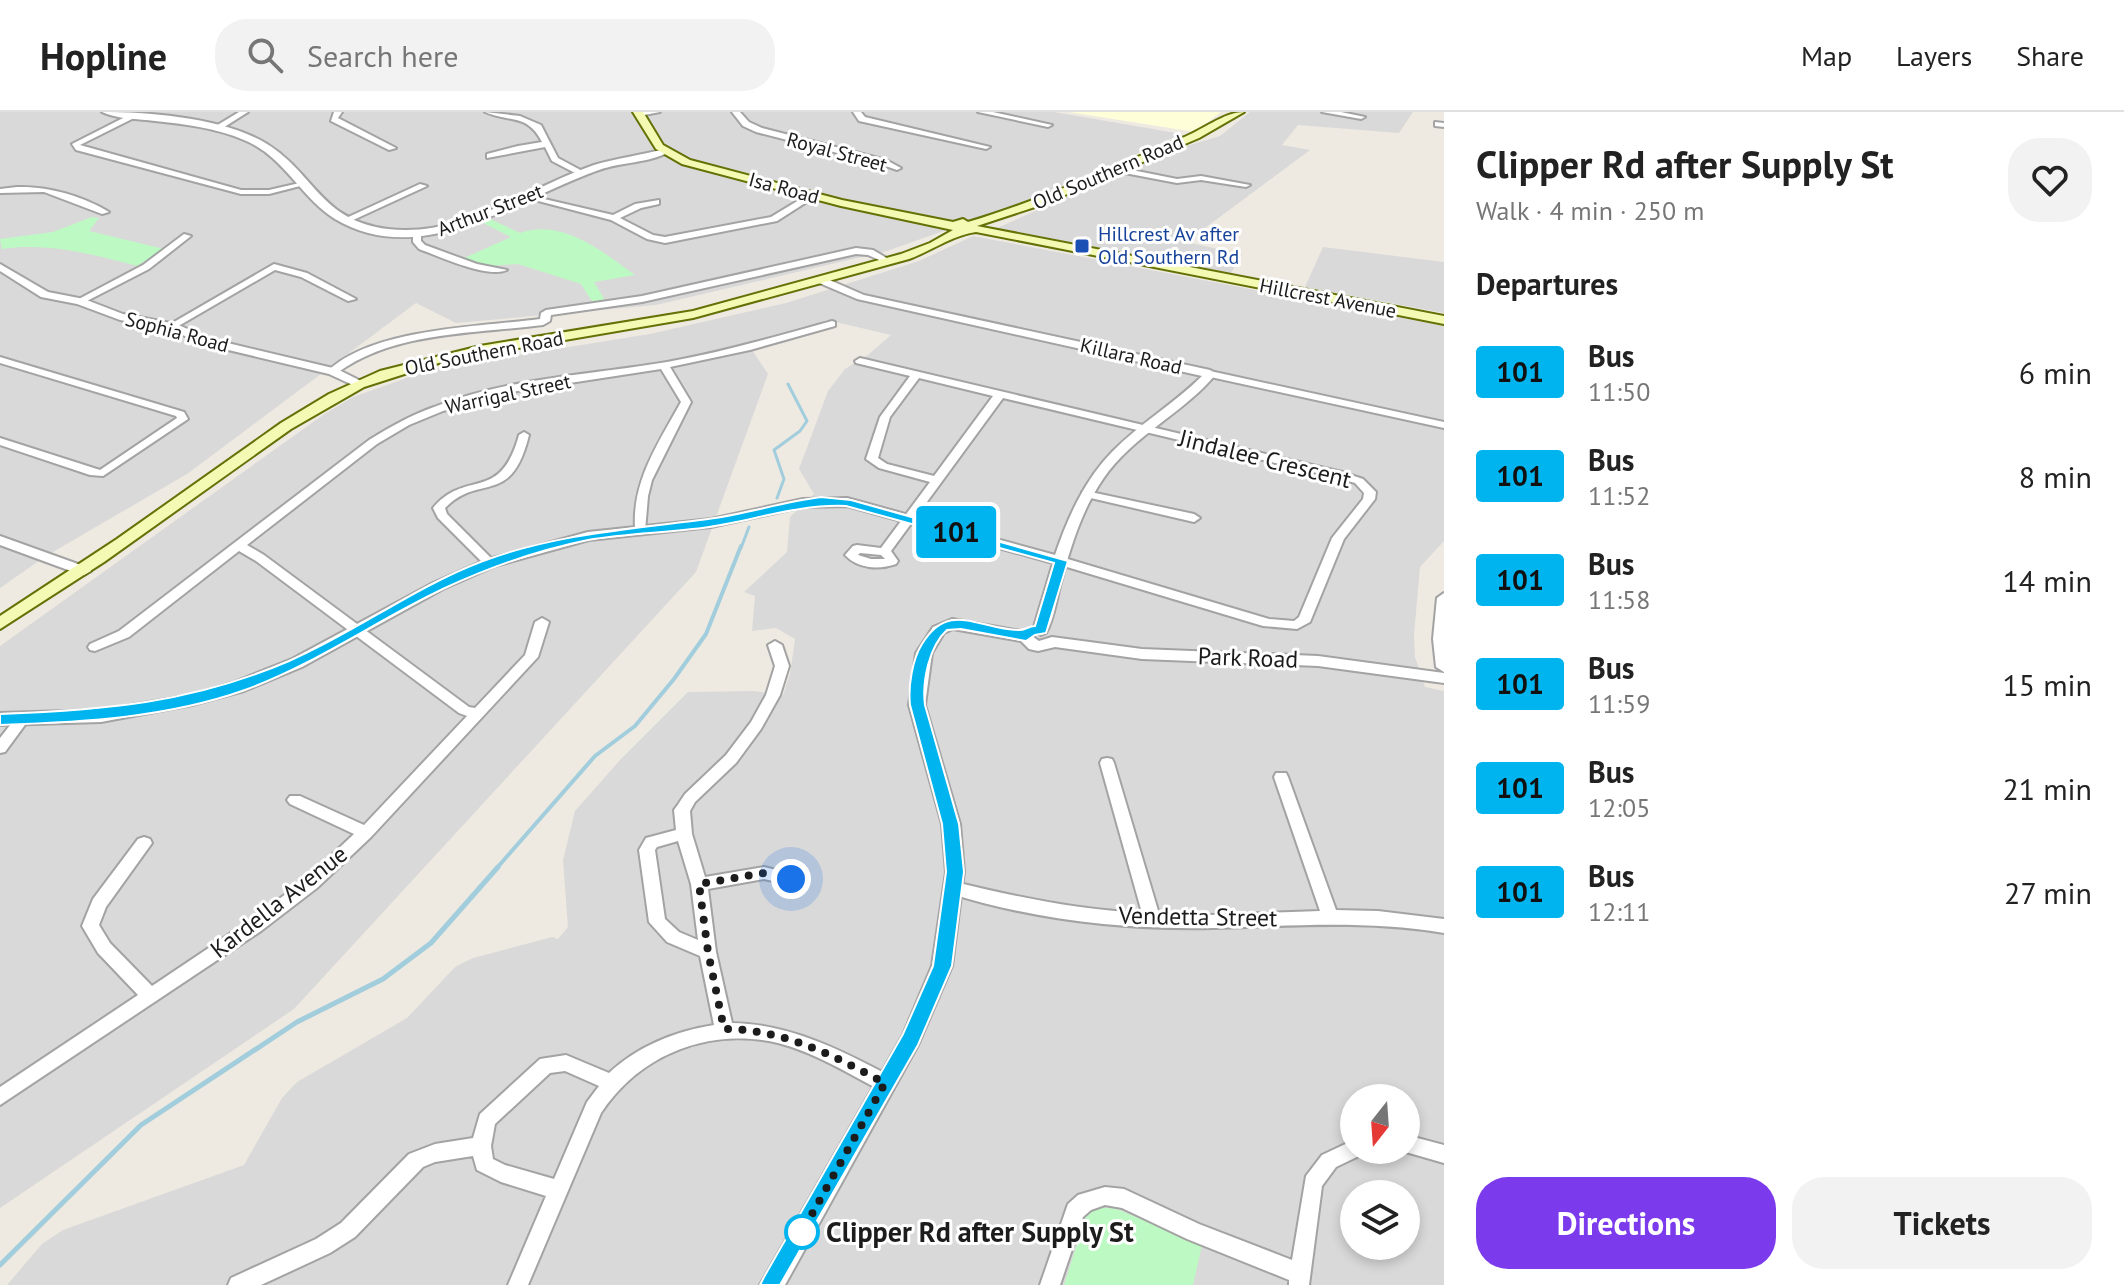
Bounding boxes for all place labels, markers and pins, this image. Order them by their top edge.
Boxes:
place label: Hillcrest Av after Old Southern Rd [1098,221,1239,270]
marker: Hillcrest Av after Old Southern Rd [1073,237,1091,255]
place label: Clipper Rd after Supply St [826,1213,1134,1250]
marker: Clipper Rd after Supply St [785,1215,819,1249]

